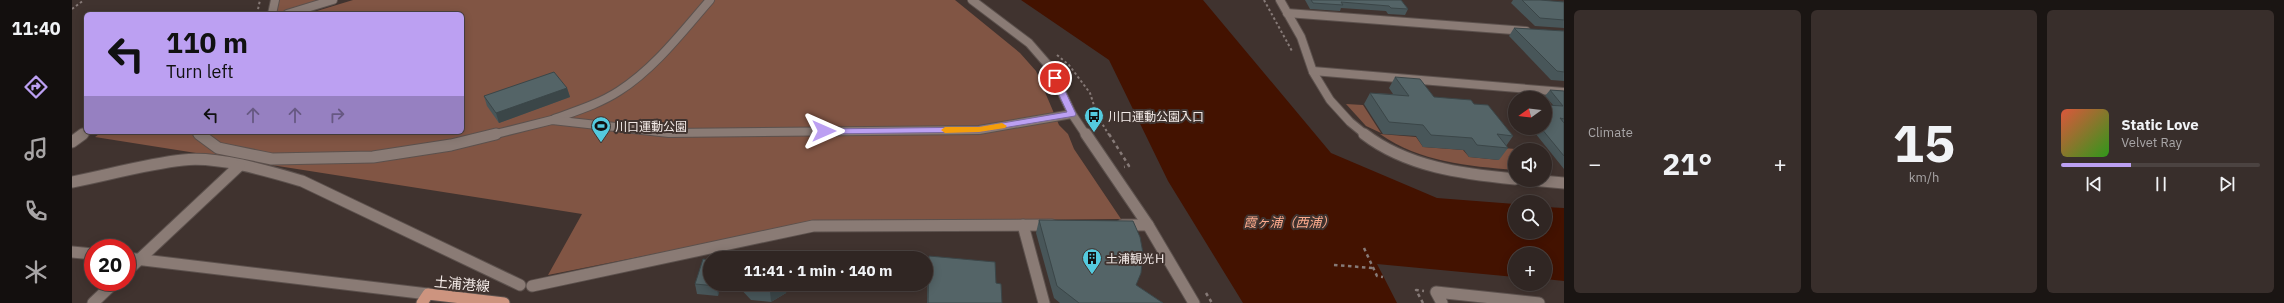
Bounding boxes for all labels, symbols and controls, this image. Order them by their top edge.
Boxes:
text: 11:40 [11,17,61,40]
text: 110 m [166,24,248,61]
icon: left [100,28,152,80]
text: Turn left [166,60,234,83]
pin [1038,61,1072,95]
icon: arrive [1044,67,1066,89]
icon: directions [22,73,50,101]
north arrow [1508,91,1552,135]
map controls [1508,91,1552,291]
icon: left [200,104,222,126]
icon: ahead [242,104,264,126]
icon: ahead [284,104,306,126]
icon: right [326,104,348,126]
bus stop icon: 川口運動公園入口 [1083,105,1105,133]
place label: 川口運動公園入口 [1108,109,1204,124]
text: 15 [1893,109,1955,176]
position arrow [803,110,845,152]
sports icon: 川口運動公園 [590,115,612,143]
text: Static Love [2121,115,2199,134]
place label: 川口運動公園 [615,119,687,134]
text: Climate [1588,124,1633,141]
text: Velvet Ray [2121,134,2182,151]
icon: music [22,135,50,163]
button: sound [1508,143,1552,187]
text: 21° [1662,144,1712,183]
text: − [1588,149,1601,178]
text: + [1773,149,1787,178]
text: km/h [1909,169,1939,186]
icon: previous [2083,173,2105,195]
icon: pause [2150,173,2172,195]
icon: next [2216,173,2238,195]
button: search [1508,195,1552,239]
icon: phone [22,197,50,225]
water label: 霞ヶ浦（西浦） [1243,214,1335,231]
speed limit sign: 20 [84,239,136,291]
building icon: 土浦観光Ｈ [1081,247,1103,275]
button: + [1508,247,1552,291]
place label: 土浦観光Ｈ [1106,251,1166,266]
icon: climate [22,258,50,286]
text: 11:41 · 1 min · 140 m [744,261,892,280]
street label: 土浦港線 [433,273,491,295]

